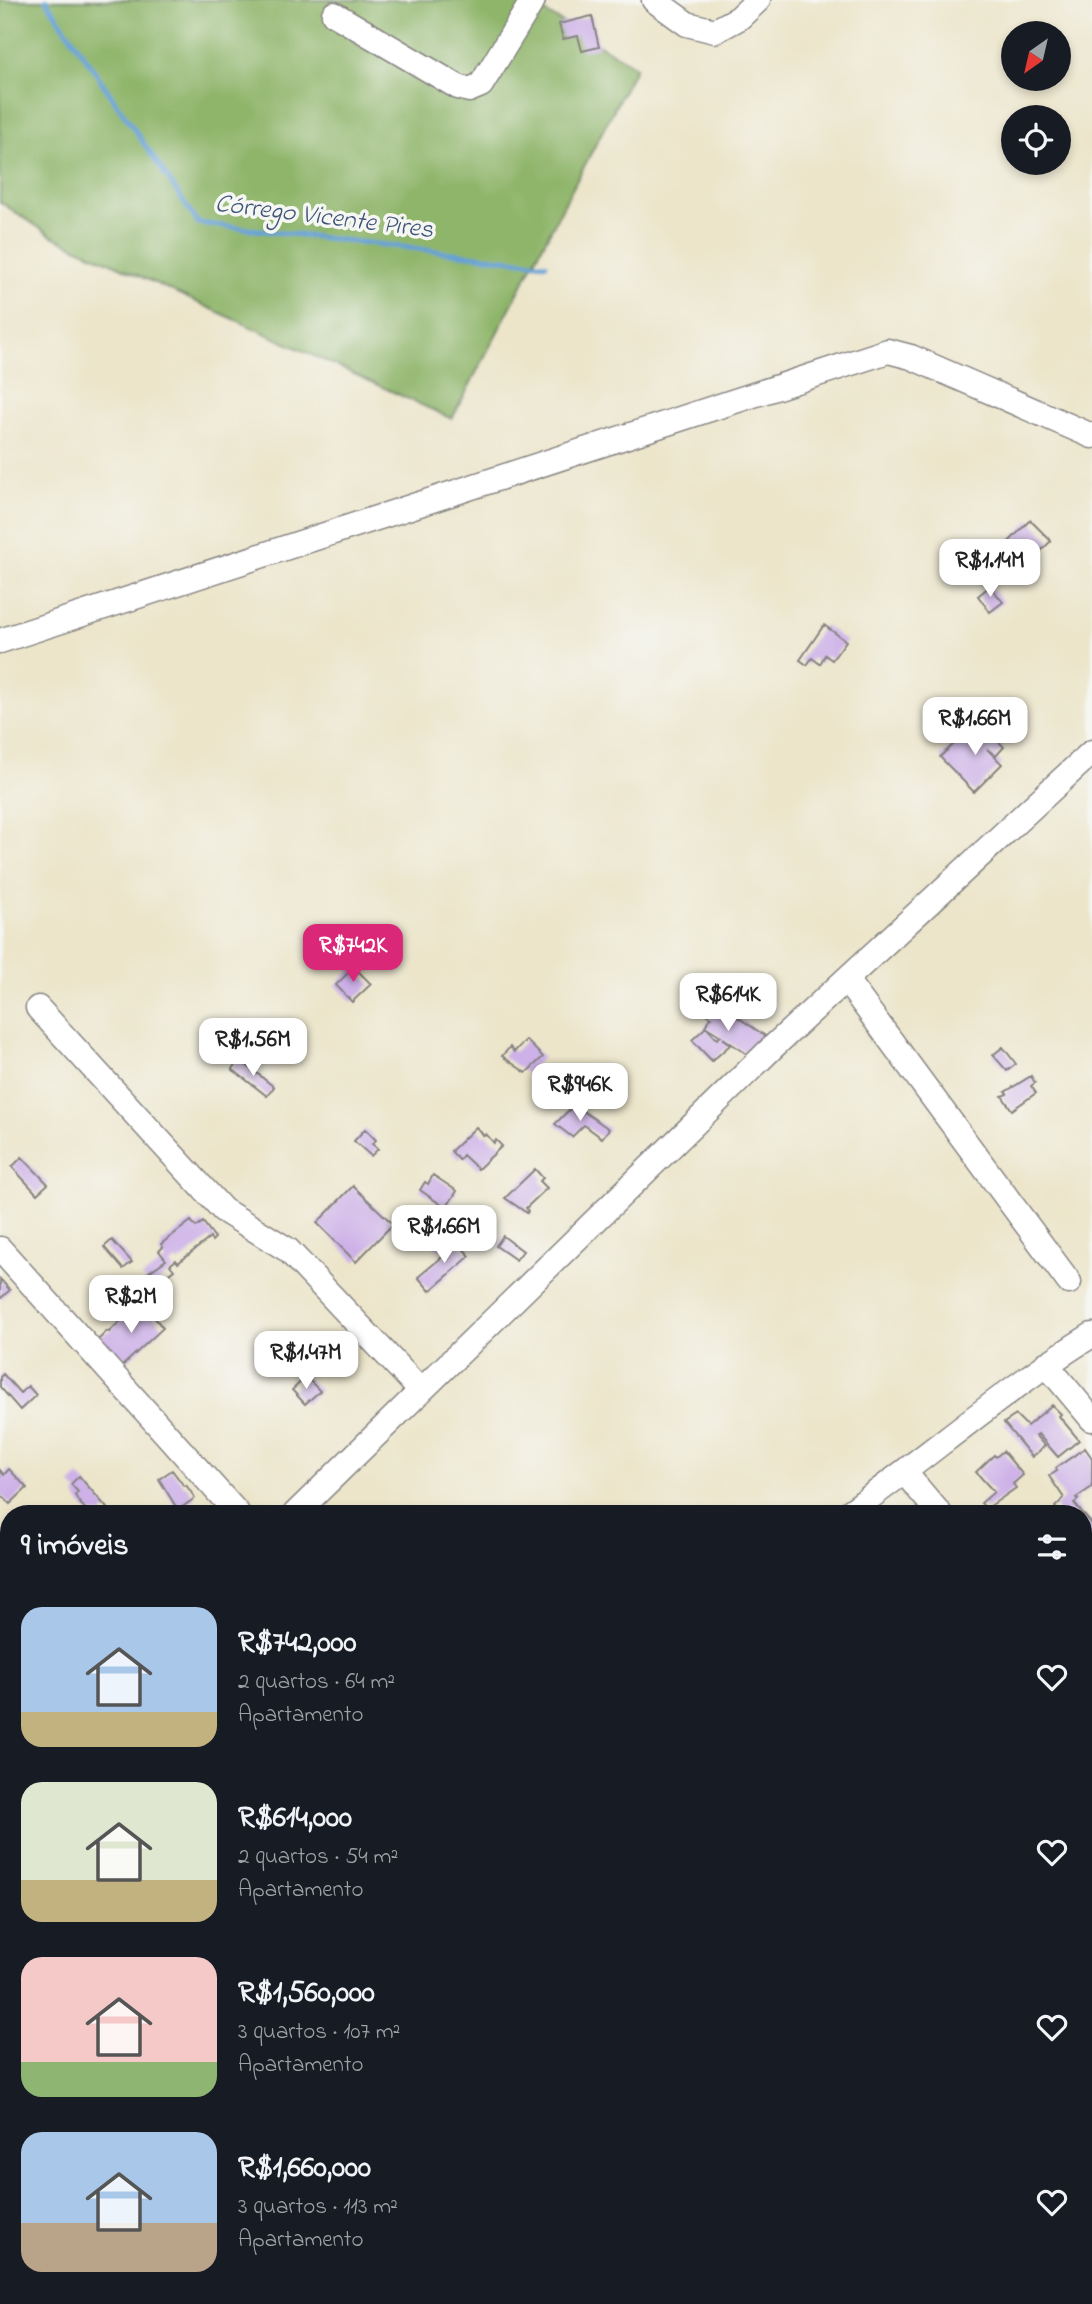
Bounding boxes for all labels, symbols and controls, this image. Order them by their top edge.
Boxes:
north arrow [1001,21,1071,91]
map controls [1001,21,1071,175]
button: locate [1001,105,1071,175]
water label: Córrego Vicente Pires [213,186,436,250]
pin: R$1.14M [925,540,1055,599]
text: R$1.14M [955,545,1025,578]
pin: R$1.66M [910,698,1040,757]
text: R$1.66M [939,703,1011,736]
pin: R$742K [296,925,410,984]
text: R$742K [319,930,387,963]
pin: R$614K [671,974,785,1033]
text: R$614K [696,979,760,1012]
pin: R$1.56M [188,1018,318,1078]
text: R$1.56M [215,1024,291,1057]
pin: R$946K [523,1064,637,1123]
text: R$946K [548,1069,612,1102]
pin: R$1.66M [379,1206,509,1265]
text: R$1.66M [408,1211,480,1244]
pin: R$2M [90,1276,172,1335]
text: R$2M [105,1281,157,1314]
pin: R$1.47M [241,1332,371,1391]
text: R$1.47M [270,1337,342,1370]
text: 9 imóveis [21,1525,128,1569]
icon: filters [1033,1528,1071,1566]
text: R$742,000 [238,1622,356,1666]
icon: home [77,1635,161,1719]
icon: heart [1033,1658,1071,1696]
text: 2 quartos · 64 m² [238,1666,395,1699]
text: Apartamento [238,1699,364,1732]
text: R$614,000 [238,1797,352,1841]
icon: home [77,1810,161,1894]
icon: heart [1033,1833,1071,1871]
text: 2 quartos · 54 m² [238,1841,398,1874]
text: Apartamento [238,1874,364,1907]
text: R$1,560,000 [238,1972,375,2016]
icon: home [77,1985,161,2069]
icon: heart [1033,2008,1071,2046]
text: 3 quartos · 107 m² [238,2016,400,2049]
text: Apartamento [238,2049,364,2082]
text: R$1,660,000 [238,2147,371,2191]
icon: home [77,2160,161,2244]
icon: heart [1033,2183,1071,2221]
text: 3 quartos · 113 m² [238,2191,398,2224]
text: Apartamento [238,2224,364,2257]

